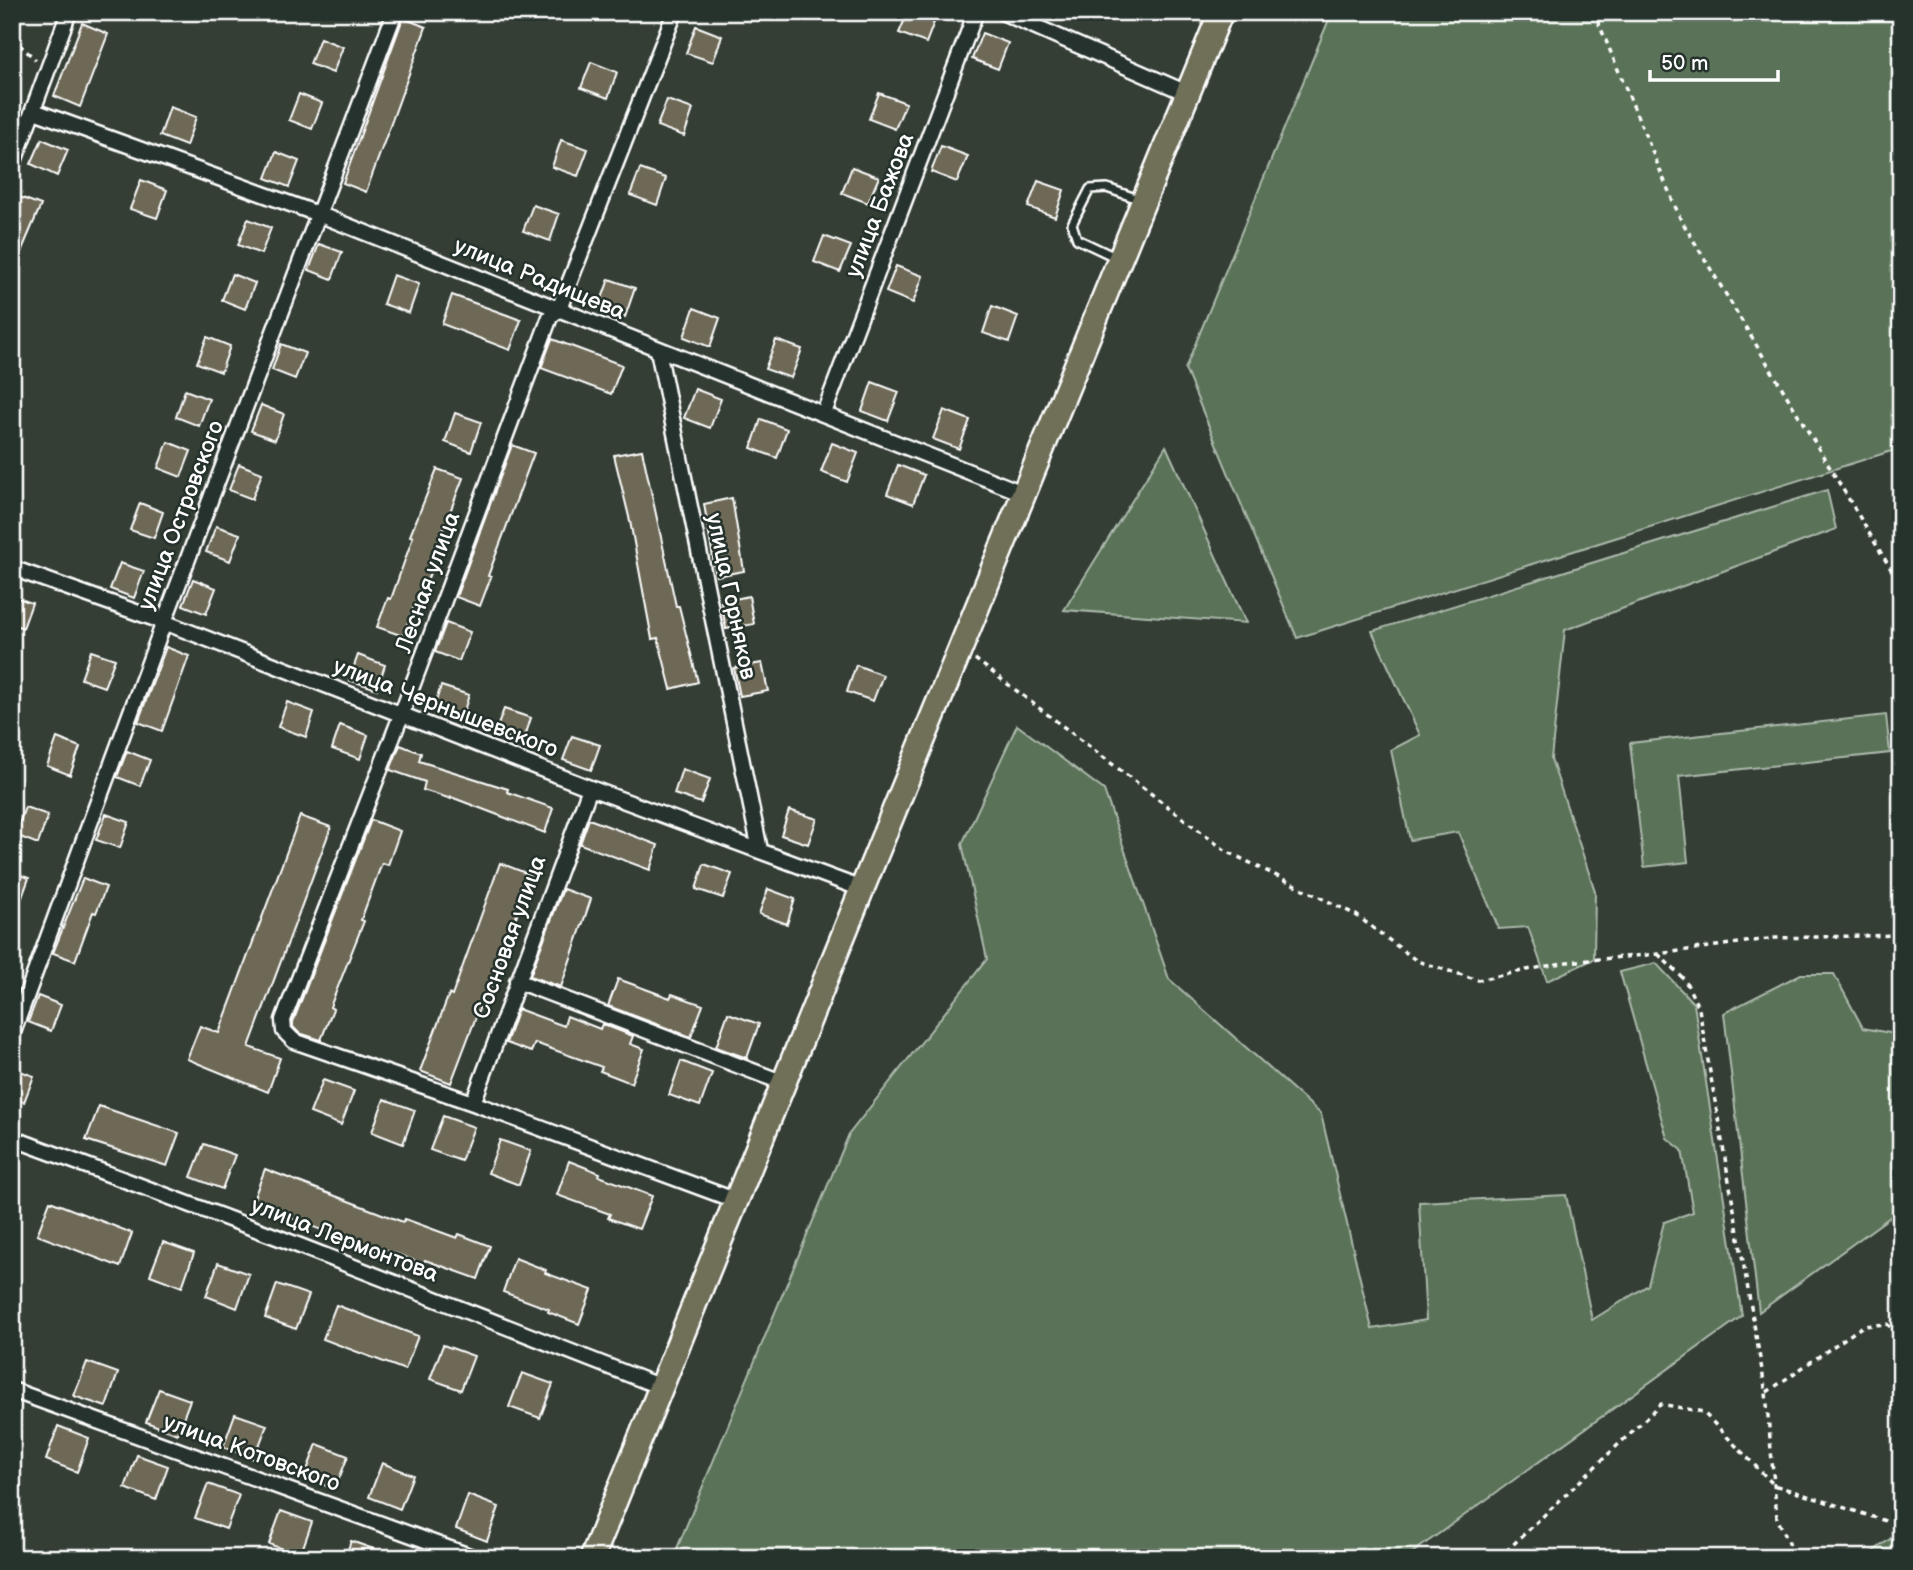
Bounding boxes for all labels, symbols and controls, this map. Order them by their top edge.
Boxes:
scale bar [1650,38,1778,82]
text: 50 m [1661,51,1708,76]
street label: улица Бажова [840,129,920,282]
street label: улица Радищева [450,232,630,326]
street label: улица Островского [132,417,230,614]
street label: Лесная улица [389,508,467,658]
street label: улица Горняков [700,511,762,682]
street label: улица Чернышевского [329,652,562,764]
street label: Сосновая улица [467,851,553,1023]
street label: улица Лермонтова [247,1191,443,1289]
street label: улица Котовского [159,1408,344,1498]

